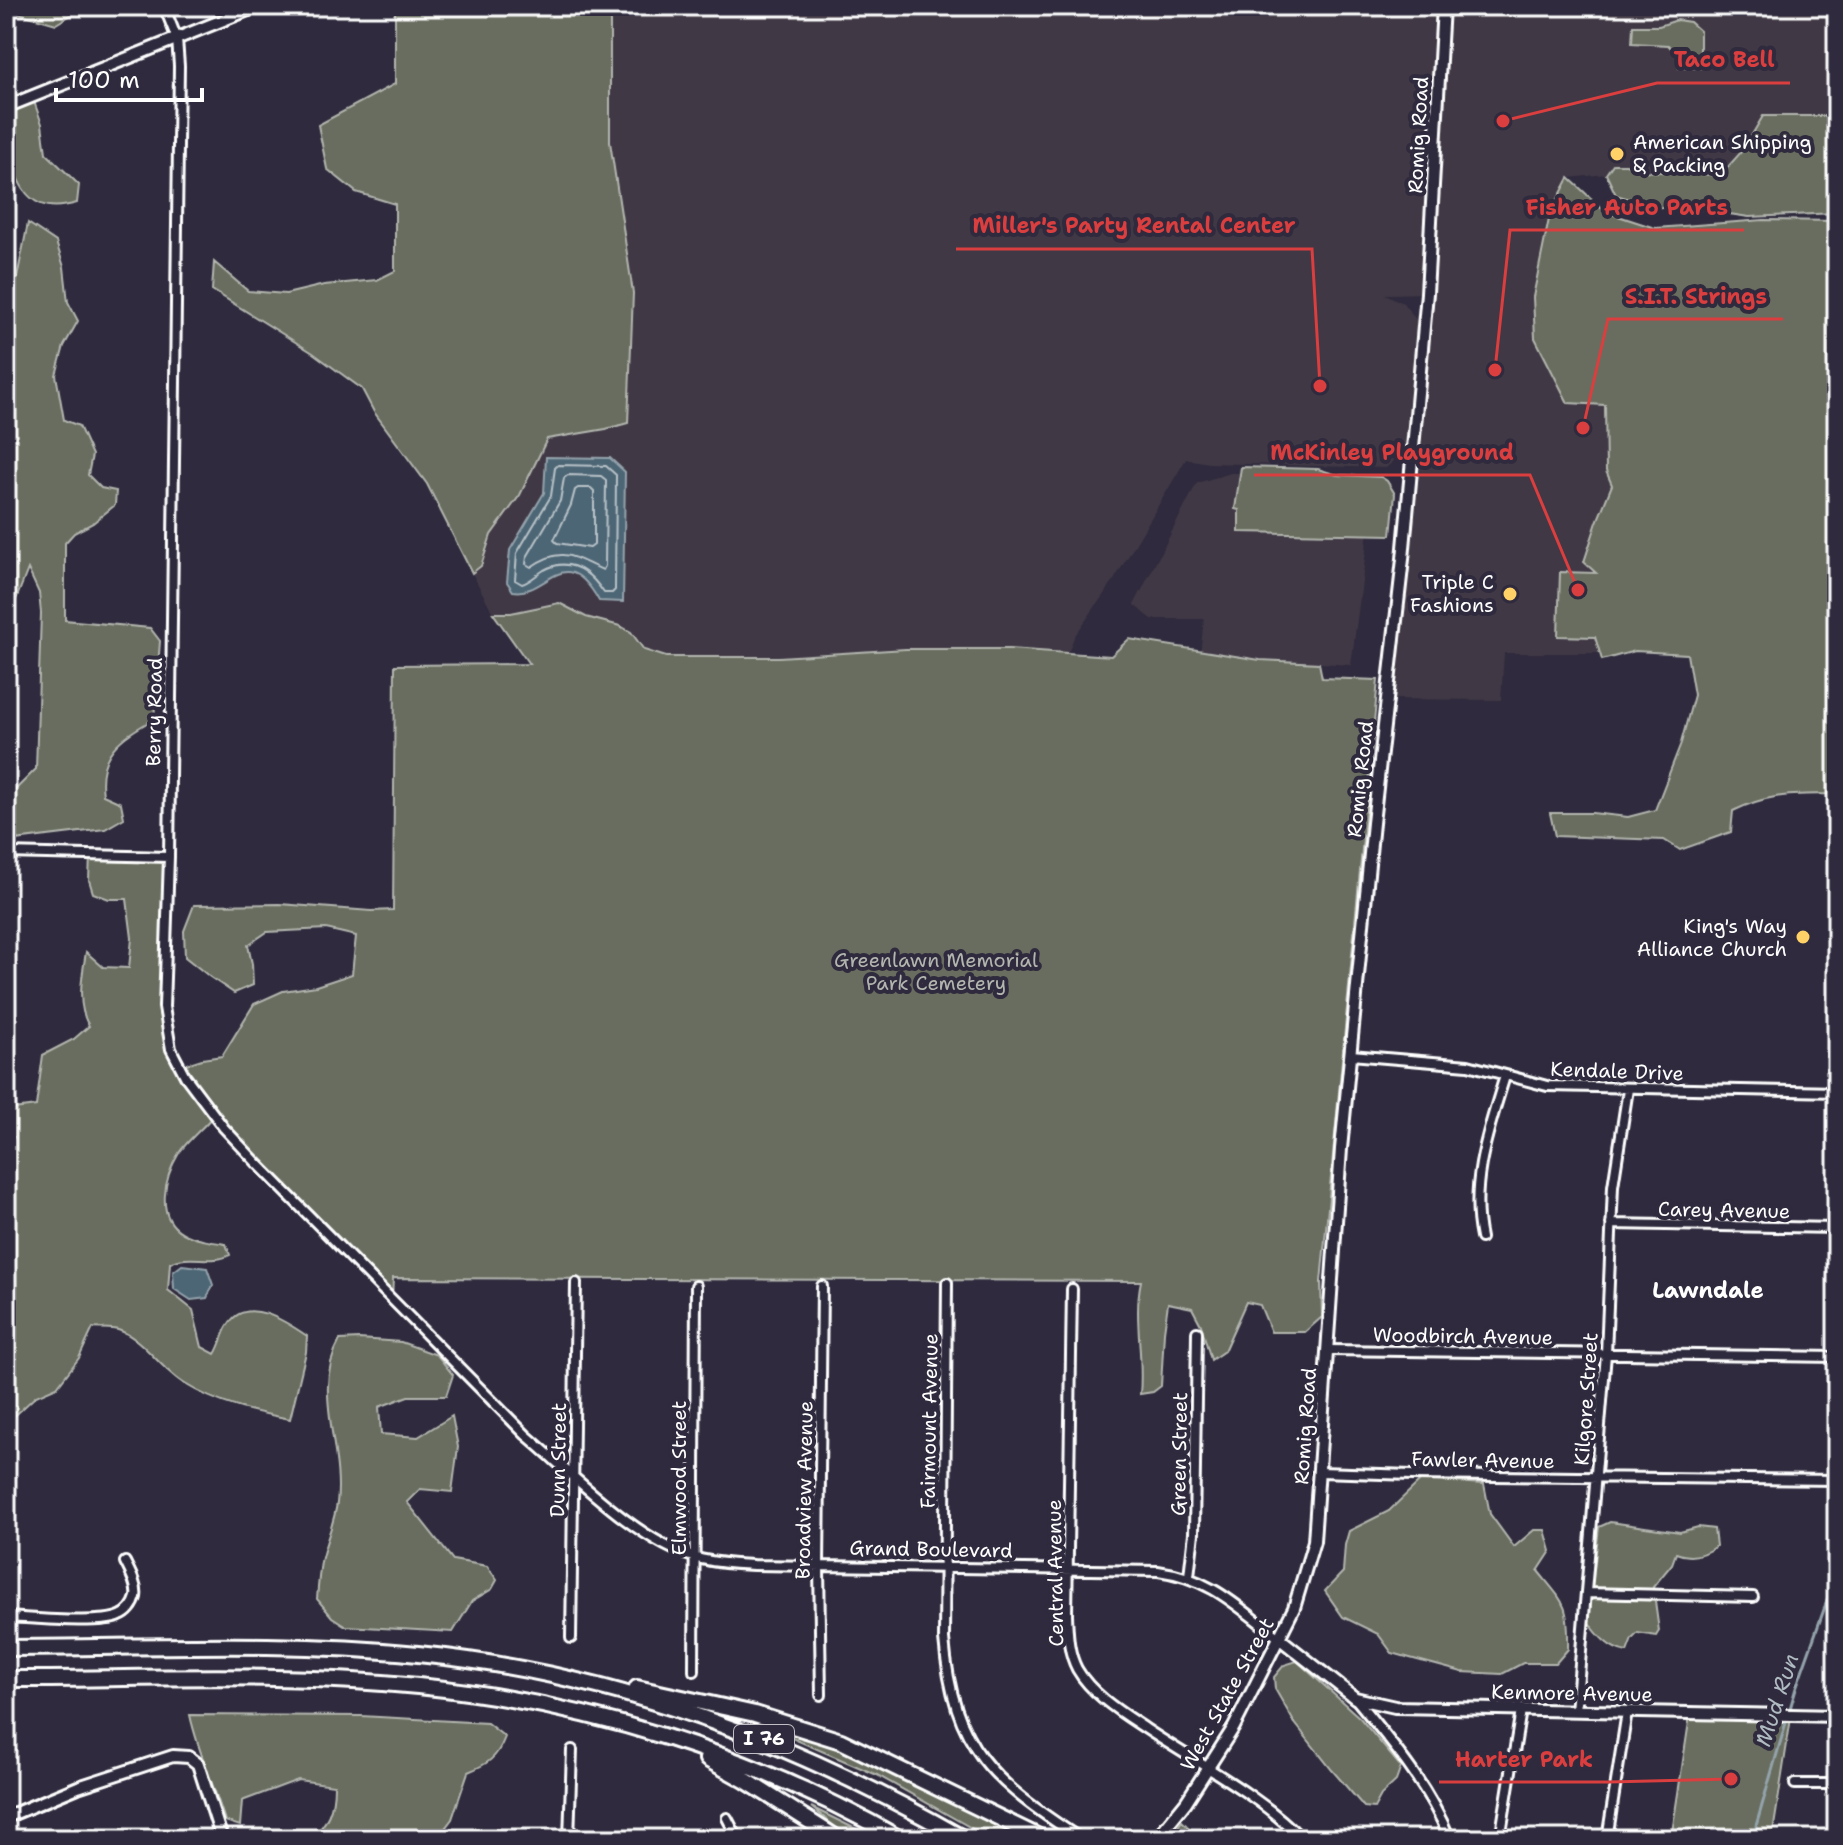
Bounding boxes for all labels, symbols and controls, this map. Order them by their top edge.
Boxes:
callout: Taco Bell [1657,37,1790,83]
text: Taco Bell [1673,45,1775,74]
scale bar [56,52,202,102]
text: 100 m [68,64,140,96]
street label: Romig Road [1402,76,1434,194]
place label: American Shipping & Packing [1633,129,1812,178]
marker: American Shipping & Packing [1608,145,1626,163]
callout: Fisher Auto Parts [1510,184,1744,230]
text: Fisher Auto Parts [1526,193,1728,222]
callout: Miller's Party Rental Center [956,203,1312,249]
text: Miller's Party Rental Center [972,211,1296,240]
callout: S.I.T. Strings [1608,273,1783,319]
text: S.I.T. Strings [1625,282,1767,311]
callout: McKinley Playground [1254,429,1530,475]
text: McKinley Playground [1270,438,1514,467]
place label: Triple C Fashions [1410,569,1494,618]
marker: Triple C Fashions [1501,585,1519,603]
street label: Berry Road [140,657,168,767]
street label: Romig Road [1341,719,1379,839]
place label: King's Way Alliance Church [1637,913,1787,962]
marker: King's Way Alliance Church [1794,928,1812,946]
park label: Greenlawn Memorial Park Cemetery [834,947,1038,996]
street label: Kendale Drive [1550,1056,1684,1086]
street label: Carey Avenue [1658,1196,1790,1224]
district label: Lawndale [1652,1276,1764,1305]
street label: Woodbirch Avenue [1373,1321,1553,1351]
street label: Kilgore Street [1568,1332,1604,1466]
street label: Fairmount Avenue [914,1333,944,1509]
street label: Romig Road [1288,1366,1322,1485]
street label: Green Street [1165,1392,1193,1516]
street label: Elmwood Street [666,1401,692,1555]
street label: Broadview Avenue [789,1401,819,1579]
street label: Dunn Street [544,1402,572,1518]
street label: Fawler Avenue [1411,1446,1555,1474]
street label: Central Avenue [1041,1499,1069,1647]
street label: Grand Boulevard [849,1535,1013,1563]
street label: West State Street [1174,1613,1280,1775]
water label: Mud Run [1748,1650,1806,1750]
street label: Kenmore Avenue [1491,1679,1653,1707]
road number: I 76 [734,1725,794,1753]
callout: Harter Park [1439,1736,1609,1782]
text: Harter Park [1455,1745,1593,1774]

